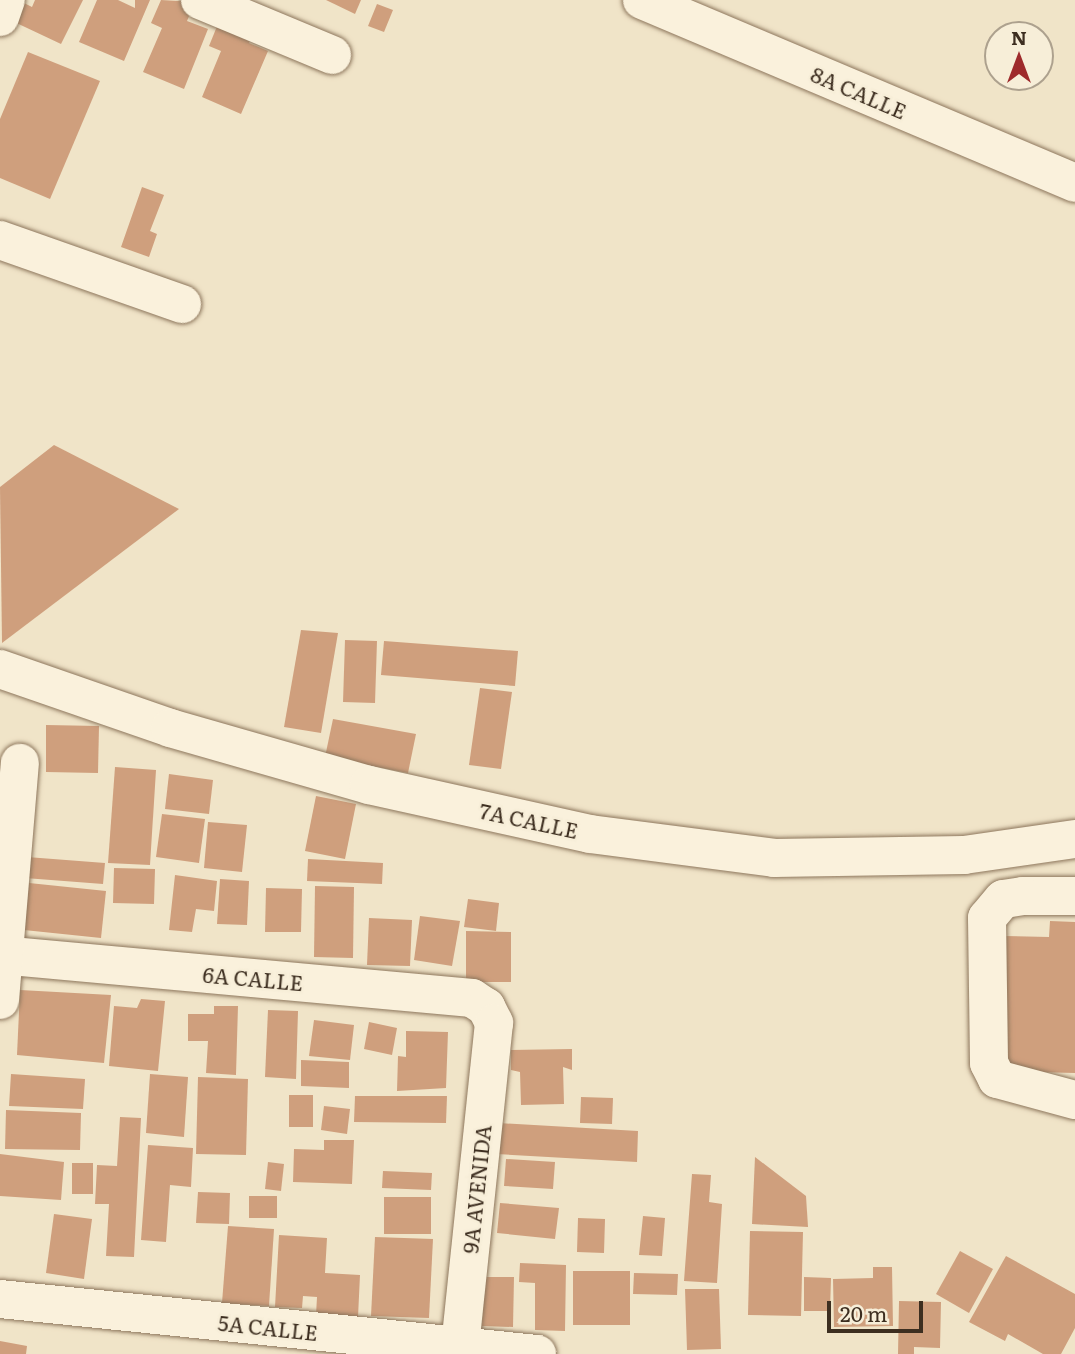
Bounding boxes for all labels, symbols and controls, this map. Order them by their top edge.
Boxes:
north arrow [984,21,1054,91]
text: N [1011,23,1027,51]
street label: 8A CALLE [808,61,910,123]
street label: 7A CALLE [477,797,581,843]
street label: 6A CALLE [202,961,304,995]
street label: 9A AVENIDA [457,1123,495,1255]
scale bar [830,1288,926,1332]
text: 20 m [840,1297,887,1328]
street label: 5A CALLE [217,1309,319,1345]

